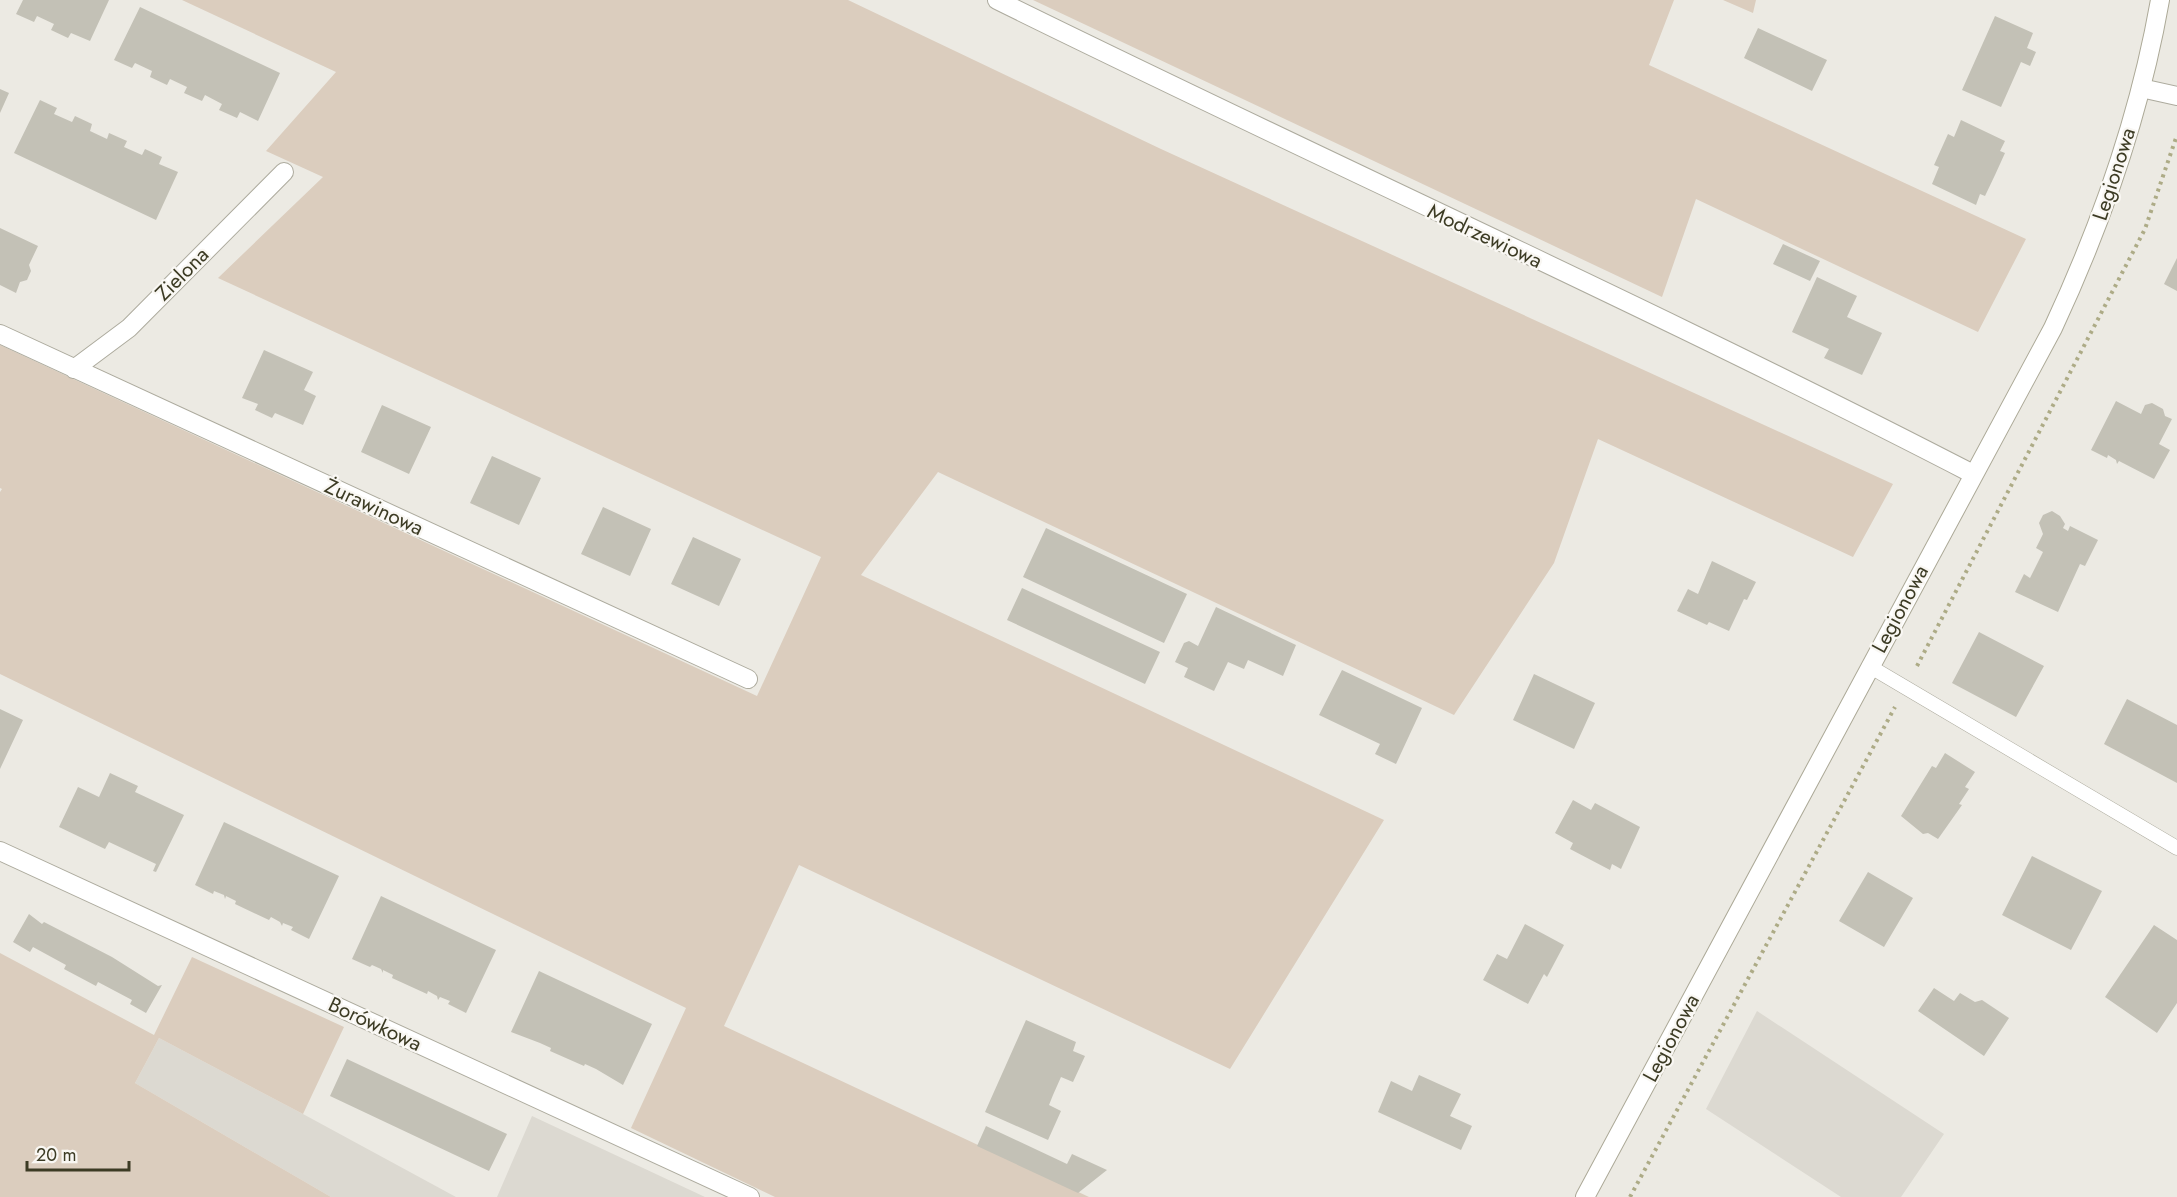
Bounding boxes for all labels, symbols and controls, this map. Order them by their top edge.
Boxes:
street label: Legionowa [2085,124,2143,224]
street label: Modrzewiowa [1423,196,1547,276]
street label: Zielona [148,240,216,308]
street label: Żurawinowa [320,471,428,543]
street label: Legionowa [1864,560,1936,658]
street label: Borówkowa [323,989,427,1059]
street label: Legionowa [1635,989,1707,1087]
scale bar [27,1134,129,1172]
text: 20 m [36,1142,76,1168]

